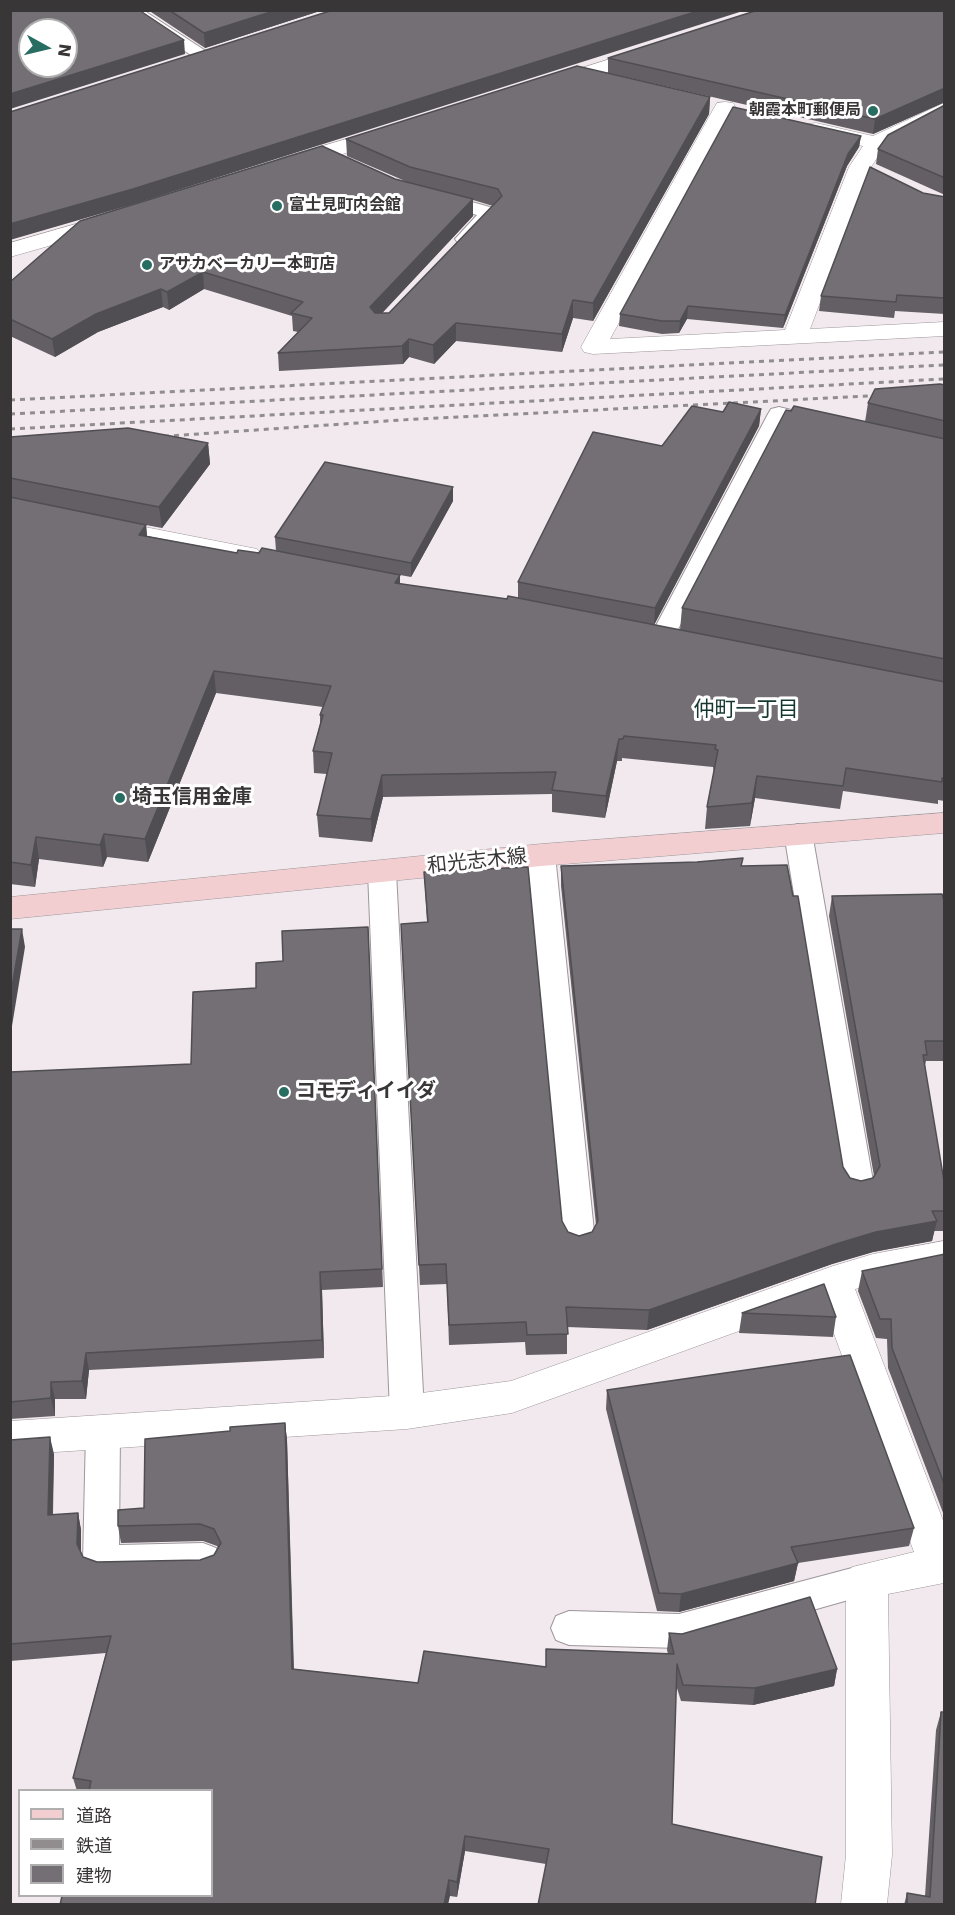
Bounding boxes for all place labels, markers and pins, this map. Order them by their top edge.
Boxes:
place label: 朝霞本町郵便局 [749,101,861,121]
marker: 朝霞本町郵便局 [866,104,880,118]
place label: 富士見町内会館 [289,196,401,216]
marker: 富士見町内会館 [270,199,284,213]
place label: アサカベーカリー本町店 [159,255,335,275]
marker: アサカベーカリー本町店 [140,258,154,272]
place label: 埼玉信用金庫 [132,786,252,810]
marker: 埼玉信用金庫 [113,791,127,805]
place label: コモディイイダ [296,1080,436,1104]
marker: コモディイイダ [277,1085,291,1099]

